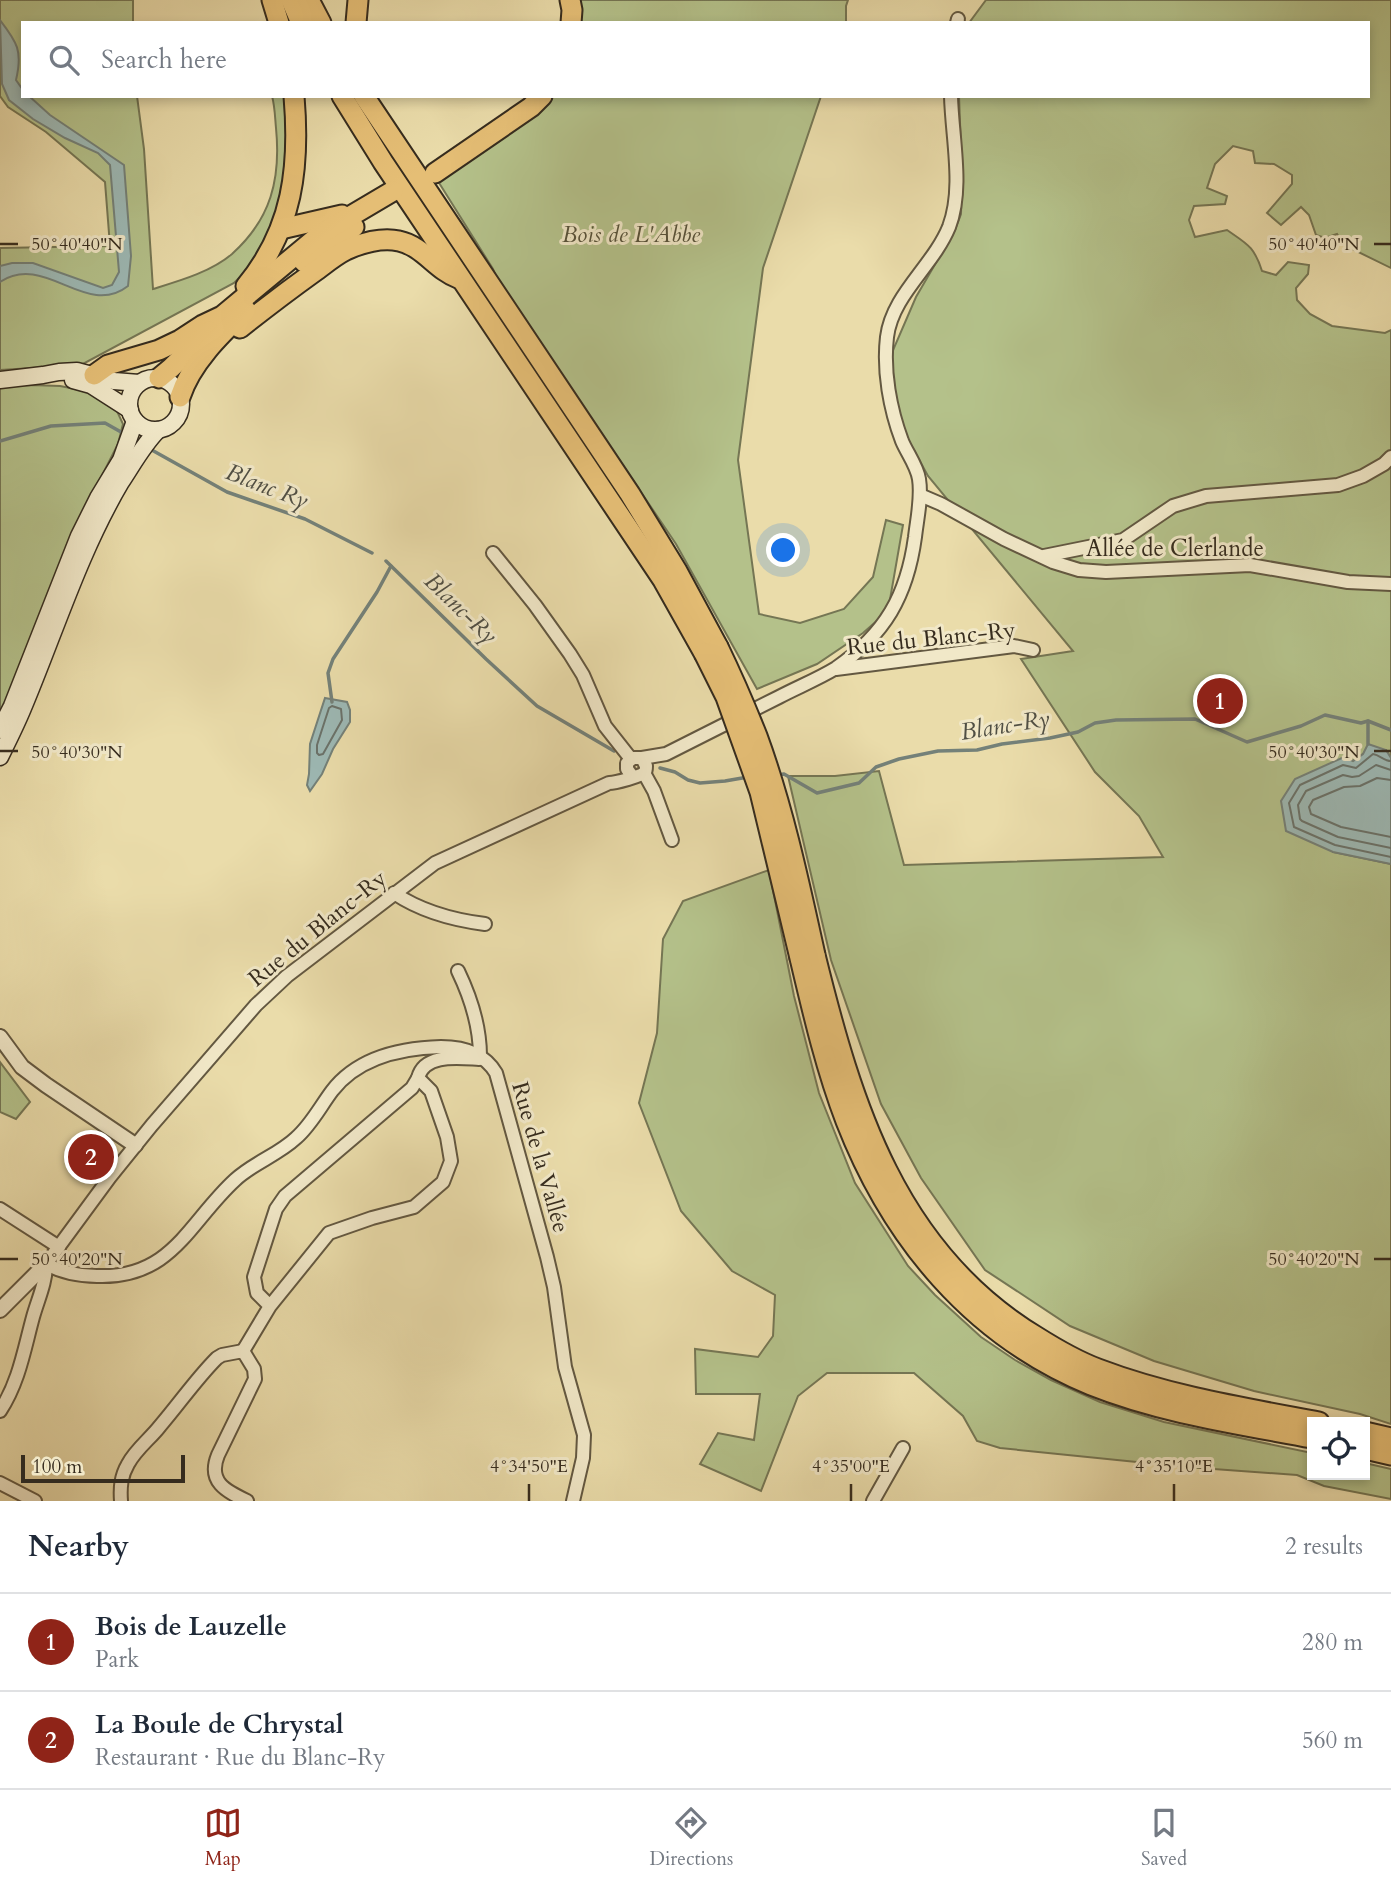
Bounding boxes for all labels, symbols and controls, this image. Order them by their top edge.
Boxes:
search box [21,21,1370,98]
icon: search [45,41,83,79]
text: Search here [101,42,227,77]
park label: Bois de L'Abbe [562,219,700,250]
text: 50°40'40"N [31,232,123,257]
text: 50°40'40"N [1268,232,1360,257]
water label: Blanc Ry [221,456,313,517]
your location [766,533,800,567]
street label: Allée de Clerlande [1086,533,1264,564]
water label: Blanc-Ry [417,565,505,652]
street label: Rue du Blanc-Ry [845,614,1017,663]
pin: 1 [1197,675,1243,727]
water label: Blanc-Ry [958,702,1053,749]
text: 50°40'30"N [31,740,123,765]
text: 50°40'30"N [1268,740,1360,765]
street label: Rue du Blanc-Ry [242,863,393,994]
street label: Rue de la Vallée [504,1078,577,1236]
pin: 2 [68,1131,114,1183]
text: 50°40'20"N [31,1247,123,1272]
text: 50°40'20"N [1268,1247,1360,1272]
map controls [1307,1417,1370,1480]
button: locate [1307,1417,1370,1480]
scale bar [21,1452,186,1484]
text: 100 m [32,1454,82,1480]
text: 4°34'50"E [490,1454,568,1479]
text: 4°35'00"E [812,1454,890,1479]
text: 4°35'10"E [1135,1454,1213,1479]
text: Nearby [28,1526,129,1567]
text: 2 results [1285,1531,1363,1562]
text: Bois de Lauzelle [95,1609,287,1644]
text: 1 [45,1627,57,1658]
text: 280 m [1302,1627,1363,1658]
text: Park [95,1644,139,1675]
text: La Boule de Chrystal [95,1707,344,1742]
text: 2 [45,1725,57,1756]
text: 560 m [1302,1725,1363,1756]
text: Restaurant · Rue du Blanc-Ry [95,1742,385,1773]
tab: Map [204,1804,242,1872]
tab: Directions [650,1804,733,1872]
tab: Saved [1141,1804,1187,1872]

